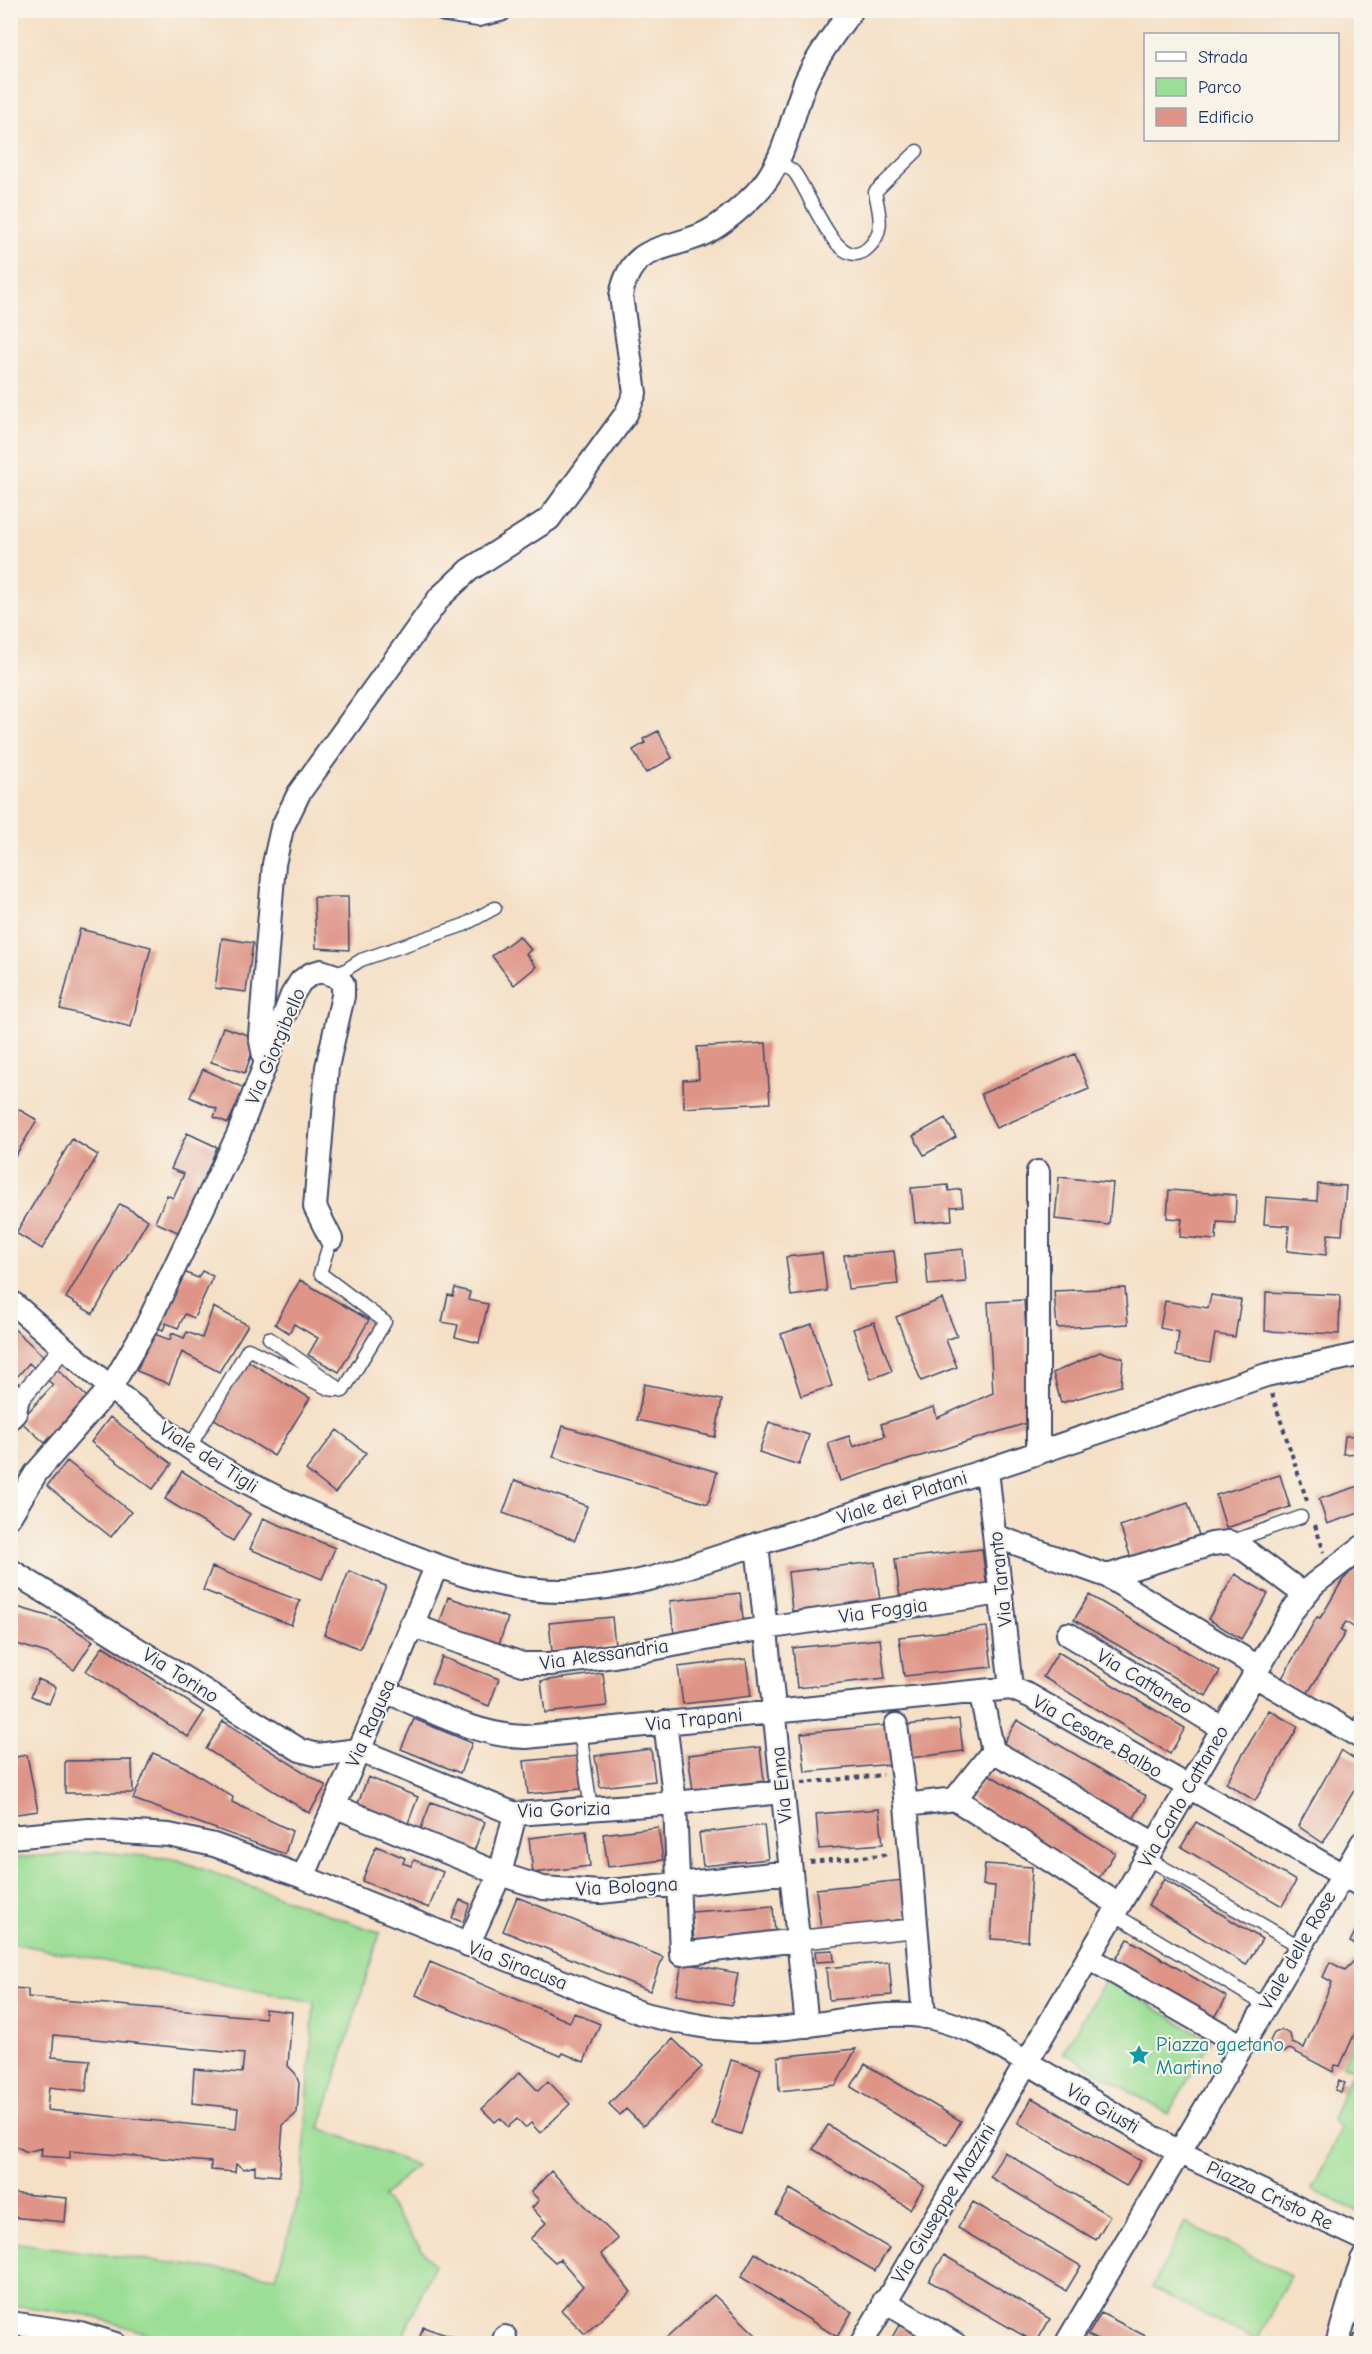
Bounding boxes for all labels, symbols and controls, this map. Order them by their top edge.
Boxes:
legend [1144,33,1339,141]
text: Strada [1198,47,1248,68]
text: Parco [1198,77,1241,98]
text: Edificio [1198,107,1254,128]
street label: Via Giorgibello [241,985,310,1108]
street label: Viale dei Tigli [155,1417,262,1498]
street label: Viale dei Platani [834,1466,970,1529]
street label: Via Taranto [984,1530,1017,1628]
street label: Via Foggia [837,1593,929,1628]
street label: Via Alessandria [538,1634,670,1675]
street label: Via Torino [138,1643,223,1708]
street label: Via Cattaneo [1093,1644,1197,1719]
street label: Via Ragusa [341,1676,400,1771]
street label: Via Cesare Balbo [1029,1690,1167,1783]
street label: Via Trapani [645,1703,744,1736]
street label: Via Carlo Cattaneo [1134,1721,1233,1871]
street label: Via Enna [766,1746,797,1824]
street label: Via Gorizia [517,1796,611,1823]
street label: Via Bologna [575,1872,679,1901]
street label: Viale delle Rose [1254,1887,1341,2014]
street label: Via Siracusa [465,1936,571,1995]
place label: Piazza gaetano Martino [1156,2033,1284,2079]
place icon: Piazza gaetano Martino [1127,2043,1151,2067]
street label: Via Giusti [1062,2078,1143,2138]
street label: Via Giuseppe Mazzini [887,2119,1000,2287]
street label: Piazza Cristo Re [1203,2156,1337,2235]

